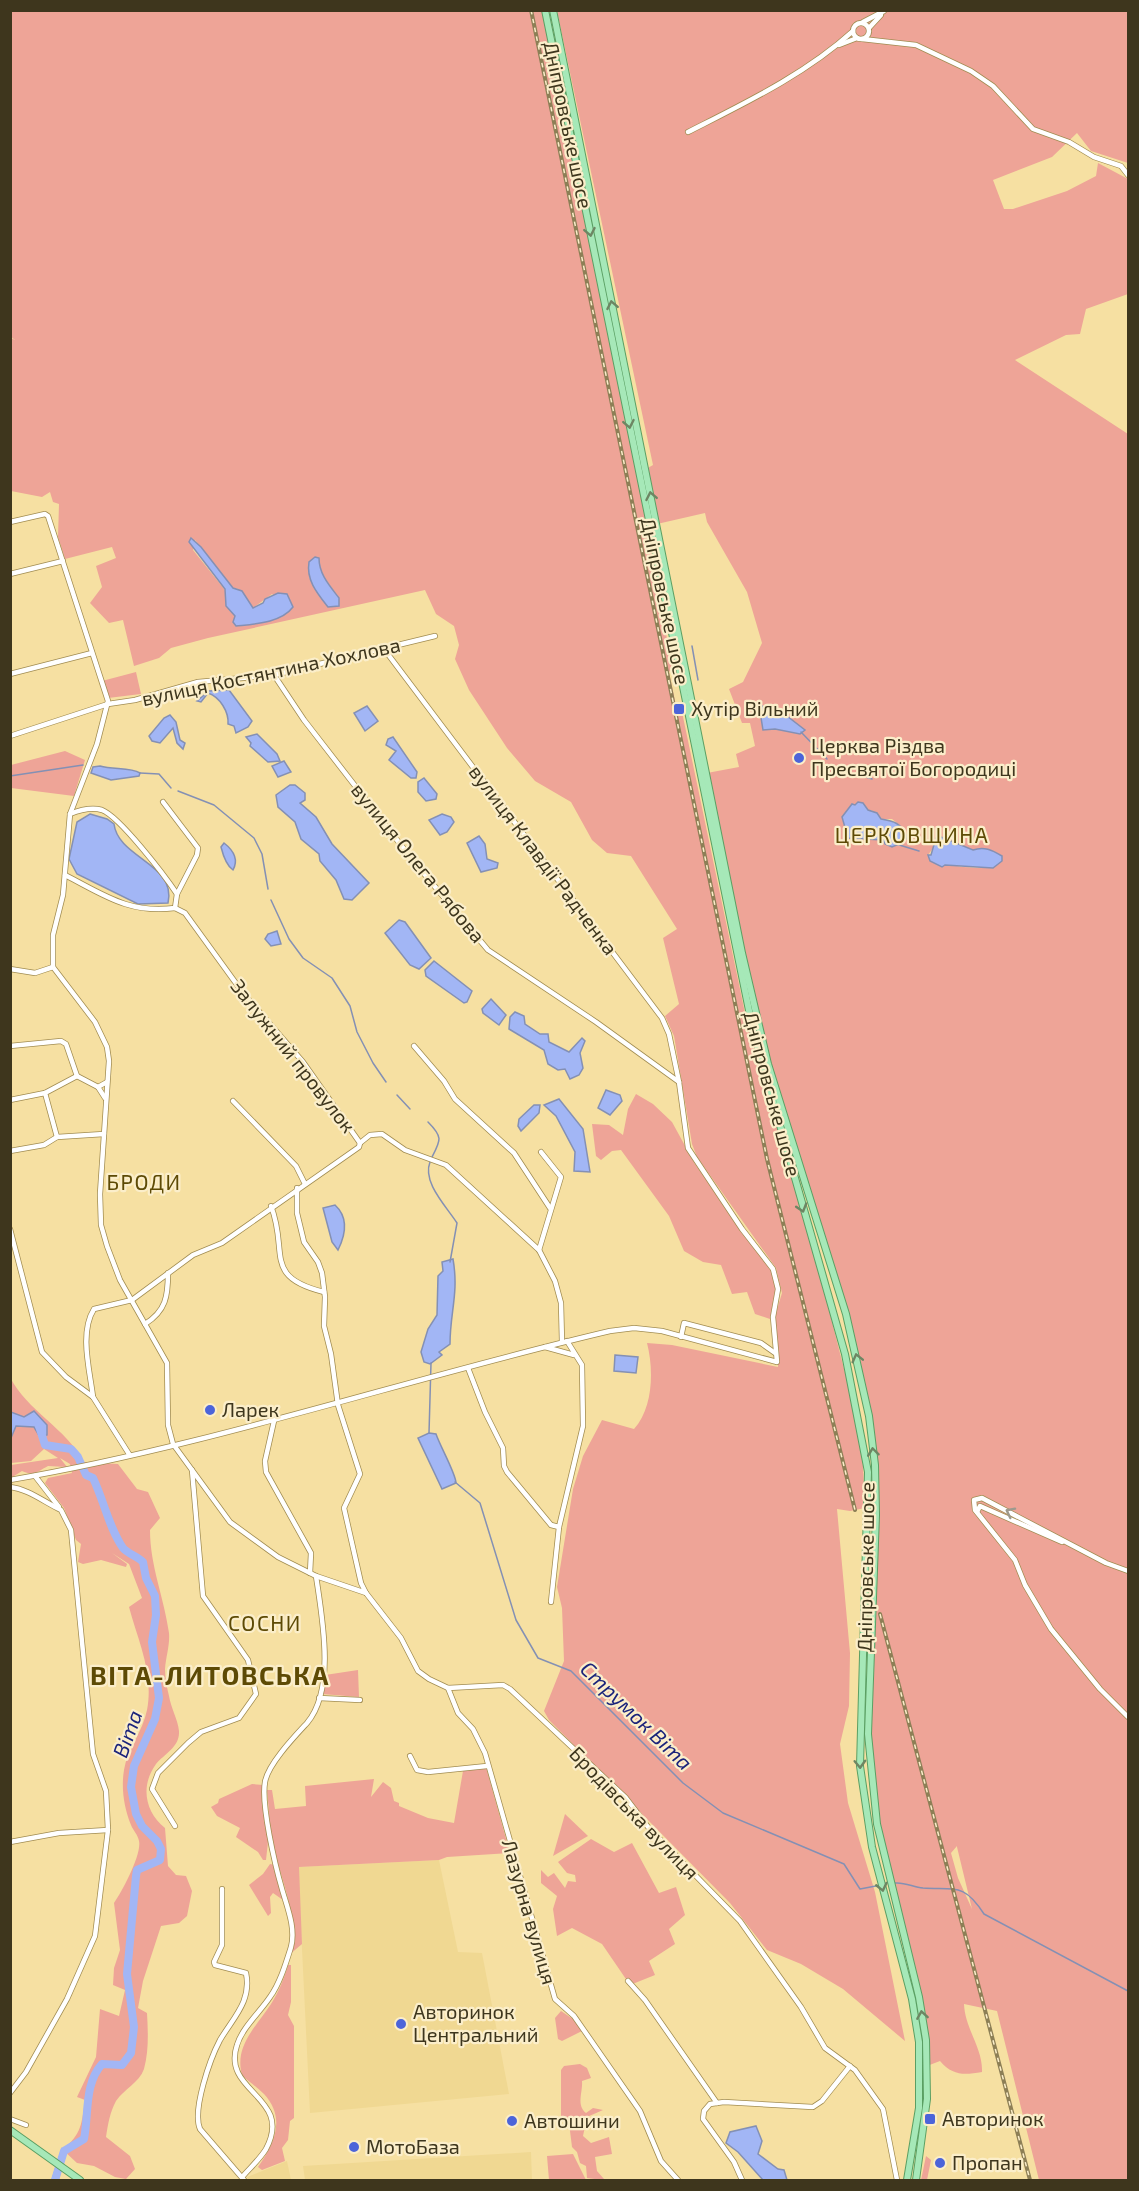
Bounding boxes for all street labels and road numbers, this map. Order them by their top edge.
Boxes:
street label: Дніпровське шосе [540,39,598,211]
street label: Дніпровське шосе [637,515,695,687]
street label: вулиця Костянтина Хохлова [139,632,403,711]
street label: вулиця Клавдії Радченка [464,760,623,960]
street label: вулиця Олега Рябова [346,778,491,948]
street label: Залужний провулок [226,974,361,1138]
street label: Дніпровське шосе [739,1008,807,1179]
street label: Дніпровське шосе [852,1482,878,1652]
street label: Бродівська вулиця [564,1741,704,1885]
street label: Лазурна вулиця [497,1836,562,1987]

